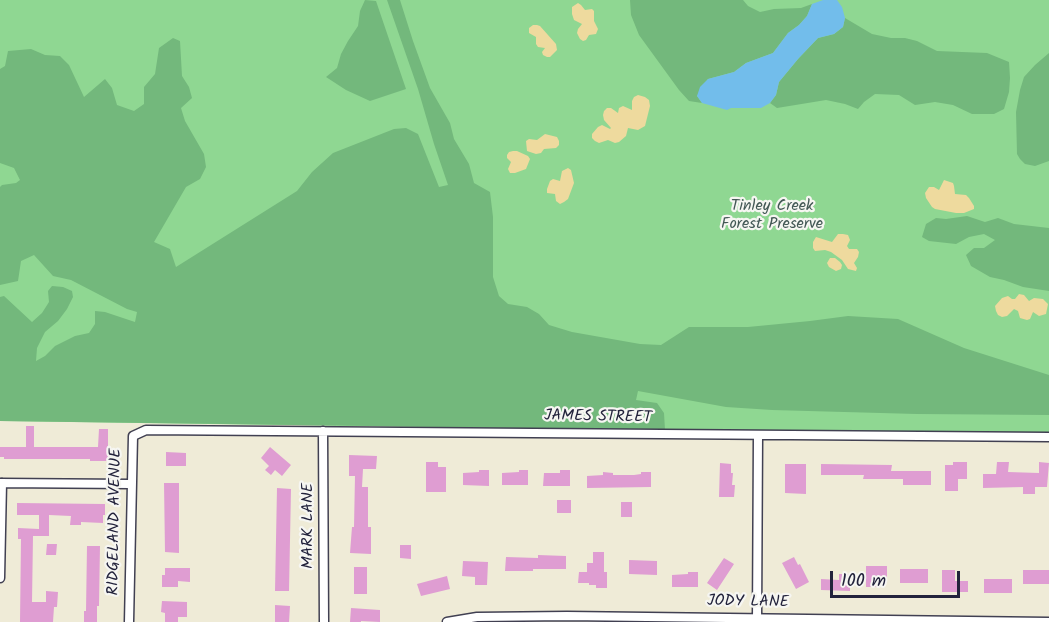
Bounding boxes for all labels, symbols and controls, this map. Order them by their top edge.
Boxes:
park label: Tinley Creek Forest Preserve [721,197,823,235]
street label: JAMES STREET [544,407,652,429]
street label: RIDGELAND AVENUE [105,448,127,596]
street label: MARK LANE [299,483,319,569]
scale bar [833,559,964,597]
text: 100 m [841,567,886,596]
street label: JODY LANE [707,593,789,613]

